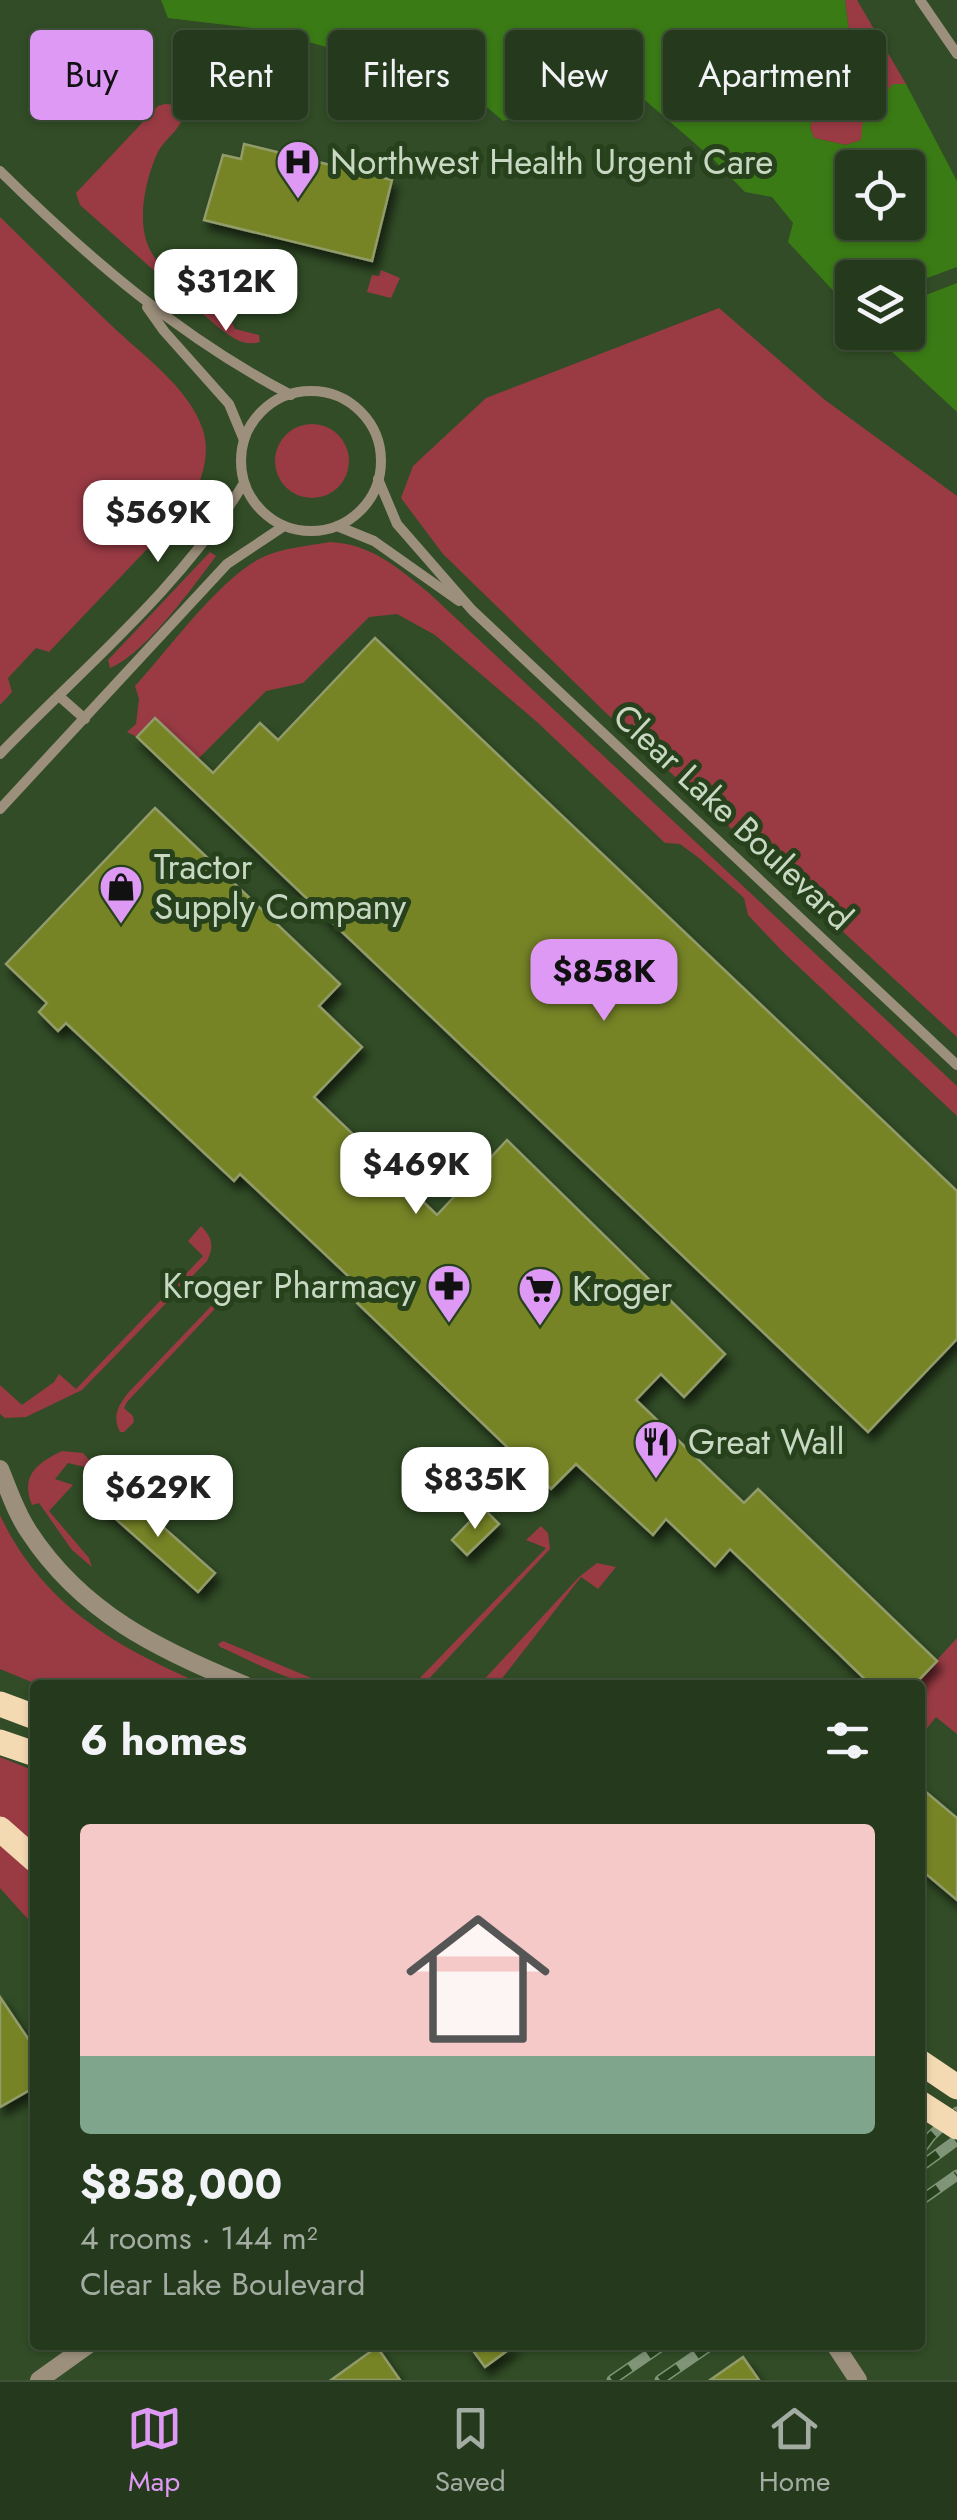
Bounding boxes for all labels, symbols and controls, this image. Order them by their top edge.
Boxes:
chip: Buy [30,30,153,120]
chip: Rent [173,30,308,120]
chip: Filters [328,30,485,120]
chip: New [505,30,643,120]
chip: Apartment [663,30,886,120]
place label: Northwest Health Urgent Care [330,137,773,187]
hospital icon: Northwest Health Urgent Care [275,139,321,200]
map controls [835,150,925,350]
button: locate [835,150,925,240]
pin: $312K [156,249,296,334]
text: $312K [176,258,276,304]
button: layers [835,260,925,350]
pin: $569K [88,480,228,565]
text: $569K [105,489,211,535]
street label: Clear Lake Boulevard [602,692,864,942]
place label: Tractor Supply Company [154,842,407,932]
shop icon: Tractor Supply Company [98,864,144,925]
pin: $858K [534,939,674,1024]
text: $858K [552,948,656,994]
pin: $469K [346,1132,486,1217]
text: $469K [362,1141,470,1187]
place label: Kroger Pharmacy [162,1261,417,1311]
pharmacy icon: Kroger Pharmacy [426,1263,472,1324]
place label: Kroger [572,1264,672,1314]
supermarket icon: Kroger [517,1266,563,1327]
place label: Great Wall [688,1417,844,1467]
restaurant icon: Great Wall [633,1419,679,1480]
pin: $835K [405,1447,545,1532]
pin: $629K [88,1455,228,1540]
text: $835K [424,1456,526,1502]
text: $629K [105,1464,211,1510]
text: 6 homes [80,1710,247,1771]
icon: filters [820,1713,875,1768]
icon: home [388,1889,568,2069]
text: $858,000 [80,2154,282,2215]
text: 4 rooms · 144 m² [80,2215,318,2261]
text: Clear Lake Boulevard [80,2261,365,2307]
tab: Map [127,2401,182,2502]
tab: Saved [435,2401,506,2502]
tab: Home [759,2401,830,2502]

